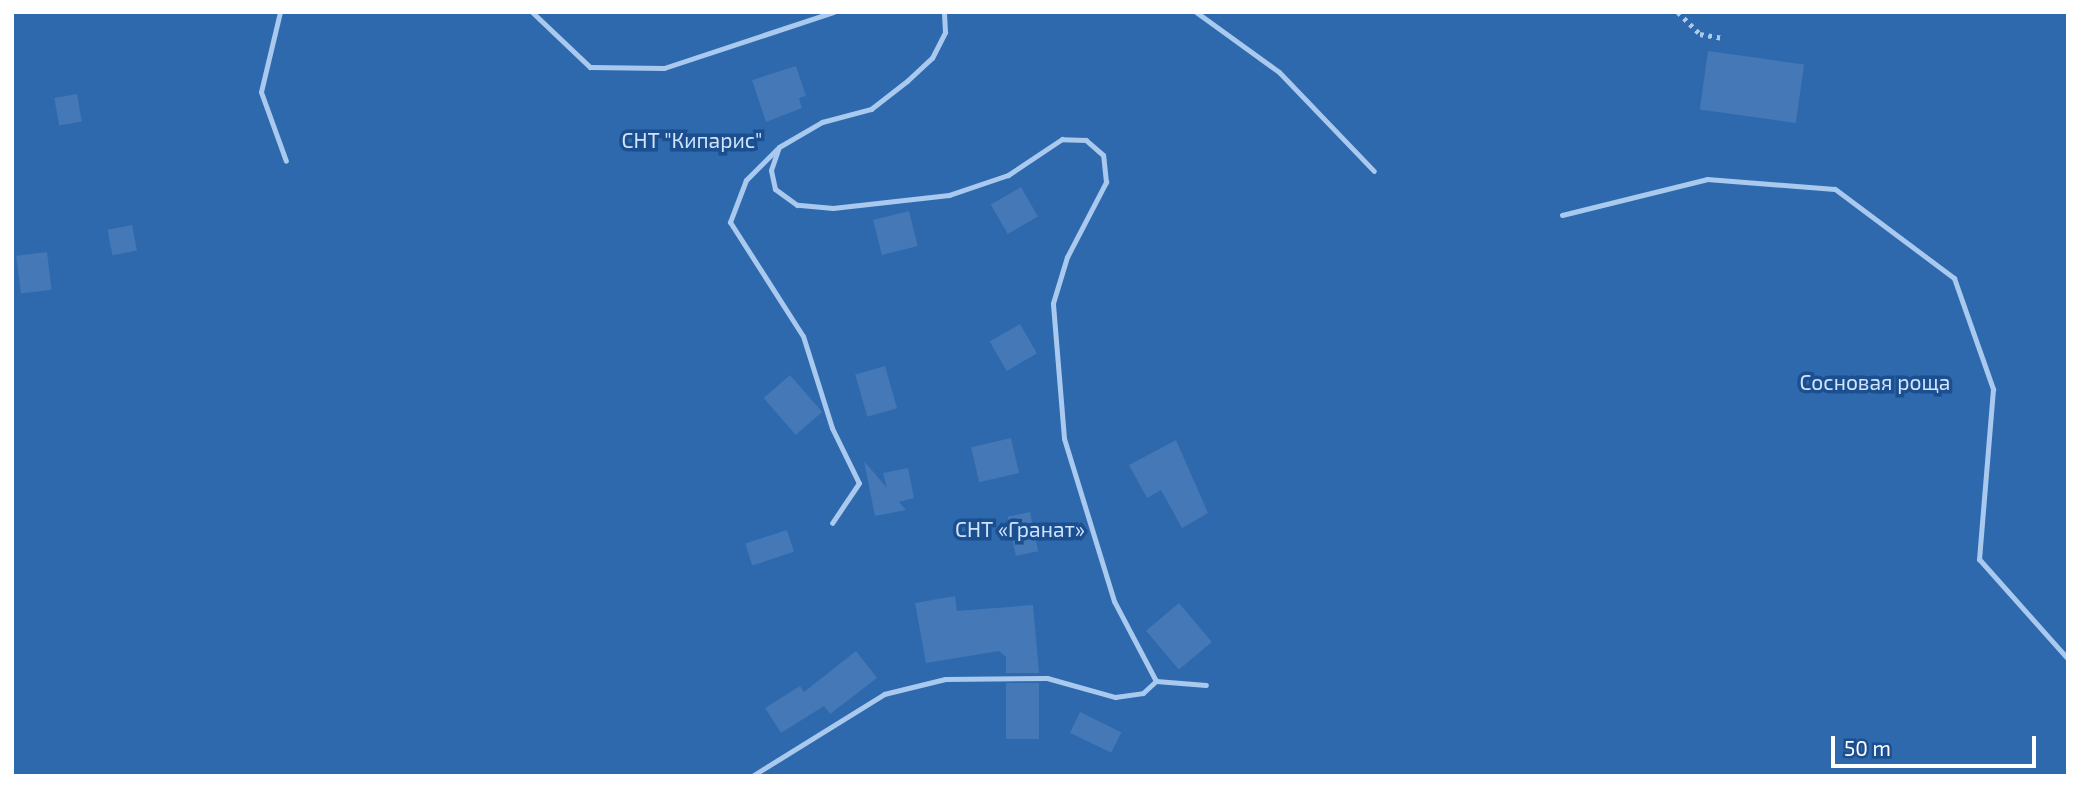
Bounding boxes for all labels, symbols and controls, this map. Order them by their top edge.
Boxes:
park label: СНТ "Кипарис" [621,127,763,153]
park label: Сосновая роща [1800,369,1950,395]
park label: СНТ «Гранат» [955,516,1085,542]
scale bar [1835,722,2040,766]
text: 50 m [1844,735,1891,760]

